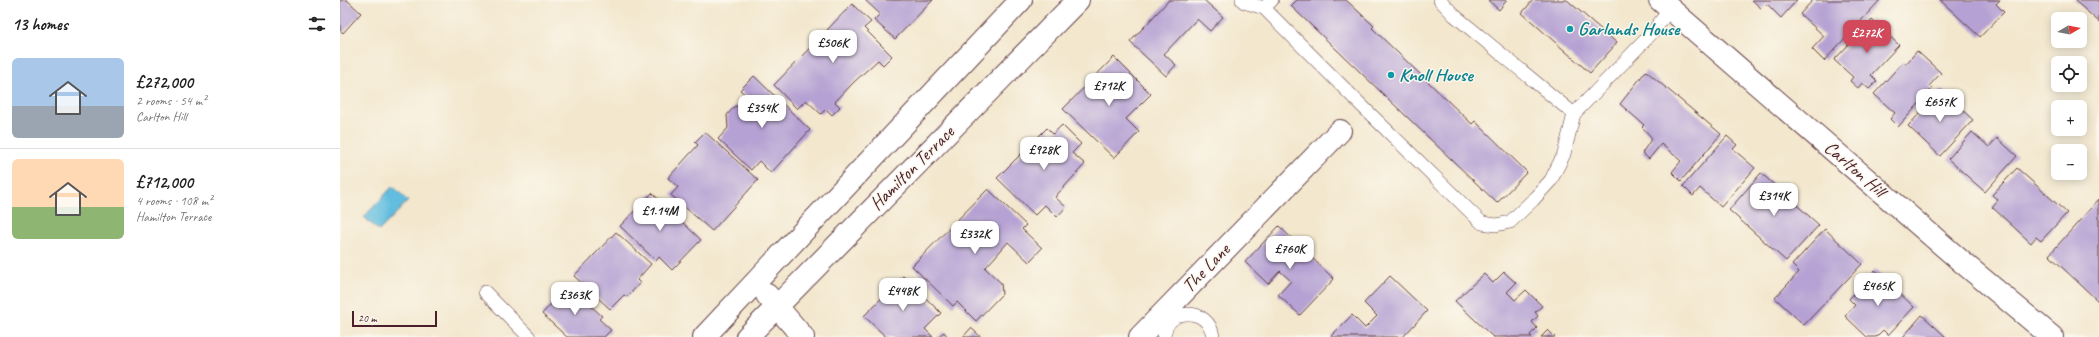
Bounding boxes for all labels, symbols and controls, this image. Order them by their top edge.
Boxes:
north arrow [2051,12,2087,48]
map controls [2051,12,2087,180]
icon: filters [306,13,328,35]
text: 13 homes [12,14,68,35]
place label: Garlands House [1578,17,1681,41]
pin: £272K [1839,20,1895,54]
marker: Garlands House [1565,24,1575,34]
text: £272K [1852,25,1882,41]
pin: £506K [805,30,861,64]
text: £506K [818,35,848,51]
button: locate [2051,56,2087,92]
place label: Knoll House [1399,63,1474,87]
marker: Knoll House [1386,70,1396,80]
text: £272,000 [136,72,193,93]
pin: £712K [1081,73,1137,107]
icon: home [44,74,92,122]
text: £712K [1094,78,1124,94]
pin: £657K [1912,89,1968,123]
text: 2 rooms · 54 m² [136,93,206,109]
text: £657K [1925,94,1955,110]
pin: £354K [734,95,790,129]
text: £354K [747,100,777,116]
button: + [2051,100,2087,136]
text: Carlton Hill [136,109,187,125]
street label: Hamilton Terrace [865,119,961,215]
street label: Carlton Hill [1819,136,1894,205]
pin: £928K [1016,137,1072,171]
text: £928K [1029,142,1059,158]
button: − [2051,144,2087,180]
text: £712,000 [136,172,193,193]
icon: home [44,175,92,223]
pin: £314K [1746,183,1802,217]
text: £314K [1759,188,1789,204]
text: 4 rooms · 108 m² [136,193,212,209]
pin: £1.14M [627,198,693,232]
text: £1.14M [642,203,678,219]
text: Hamilton Terrace [136,209,211,225]
pin: £332K [947,221,1003,255]
text: £332K [960,226,990,242]
pin: £760K [1262,236,1318,270]
street label: The Lane [1177,237,1236,298]
text: £760K [1275,241,1305,257]
pin: £465K [1850,273,1906,307]
pin: £448K [875,278,931,312]
text: £465K [1863,278,1893,294]
pin: £363K [547,282,603,316]
text: £448K [888,283,918,299]
text: £363K [560,287,590,303]
scale bar [352,309,437,328]
text: 20 m [358,311,377,325]

